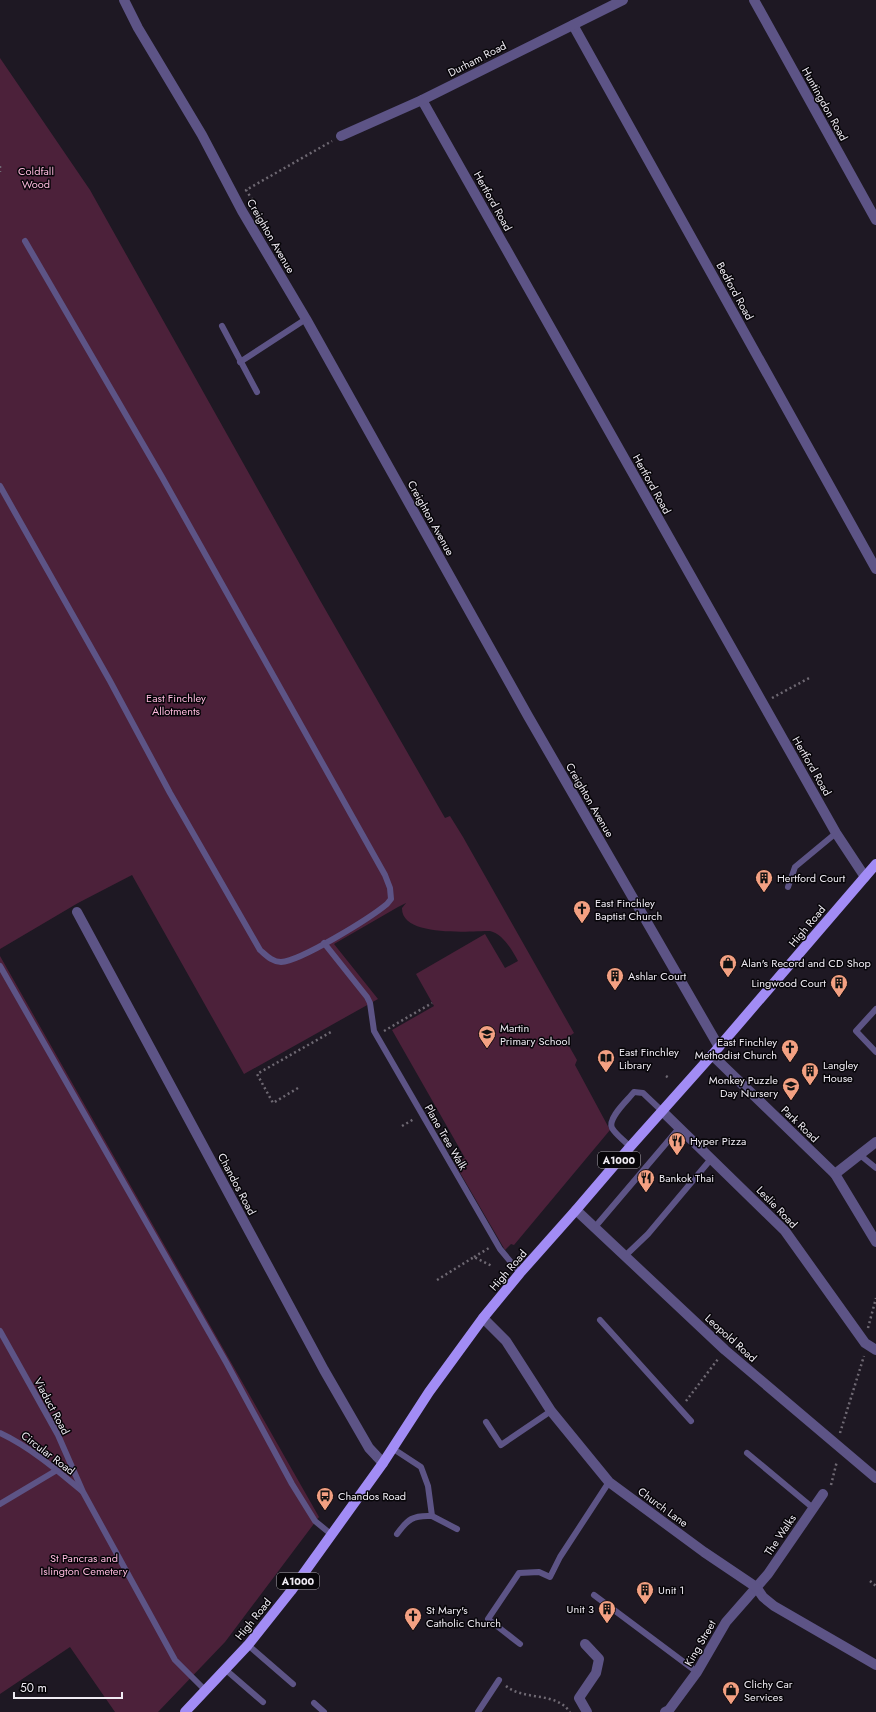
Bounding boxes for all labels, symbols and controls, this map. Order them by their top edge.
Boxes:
street label: Durham Road [445,37,509,81]
street label: Huntingdon Road [798,64,852,144]
park label: Coldfall Wood [18,163,54,192]
street label: Hertford Road [470,168,516,234]
street label: Creighton Avenue [243,196,299,277]
street label: Bedford Road [712,259,758,323]
street label: Hertford Road [629,451,675,517]
street label: Creighton Avenue [404,478,458,559]
park label: East Finchley Allotments [146,690,206,719]
street label: Hertford Road [789,733,835,799]
street label: Creighton Avenue [562,760,618,841]
building icon: Hertford Court [754,868,774,893]
place label: Hertford Court [777,870,846,886]
place label: East Finchley Baptist Church [595,895,662,924]
church icon: East Finchley Baptist Church [572,899,592,924]
street label: High Road [785,902,829,950]
shop icon: Alan's Record and CD Shop [718,953,738,978]
place label: Alan's Record and CD Shop [741,955,871,971]
building icon: Ashlar Court [605,966,625,991]
place label: Ashlar Court [628,968,686,984]
building icon: Lingwood Court [829,973,849,998]
place label: Lingwood Court [752,975,826,991]
place label: Martin Primary School [500,1020,570,1049]
school or university icon: Martin Primary School [477,1024,497,1049]
place label: East Finchley Methodist Church [695,1034,777,1063]
church icon: East Finchley Methodist Church [780,1038,800,1063]
place label: East Finchley Library [619,1044,679,1073]
library icon: East Finchley Library [596,1048,616,1073]
place label: Langley House [823,1057,858,1086]
building icon: Langley House [800,1061,820,1086]
place label: Monkey Puzzle Day Nursery [709,1072,778,1101]
school or university icon: Monkey Puzzle Day Nursery [781,1076,801,1101]
street label: Plane Tree Walk [421,1101,471,1173]
street label: Park Road [778,1102,822,1146]
restaurant icon: Hyper Pizza [667,1131,687,1156]
place label: Hyper Pizza [690,1133,746,1149]
street label: Chandos Road [214,1150,260,1218]
road number: A1000 [598,1152,640,1168]
restaurant icon: Bankok Thai [636,1168,656,1193]
place label: Bankok Thai [659,1170,714,1186]
street label: Leslie Road [753,1182,801,1232]
street label: High Road [486,1246,530,1294]
street label: Leopold Road [702,1310,760,1366]
street label: Viaduct Road [30,1375,74,1437]
street label: Circular Road [18,1427,78,1479]
street label: Church Lane [635,1483,692,1531]
bus stop icon: Chandos Road [315,1486,335,1511]
place label: Chandos Road [338,1488,406,1504]
street label: The Walks [760,1511,800,1559]
park label: St Pancras and Islington Cemetery [41,1550,128,1579]
road number: A1000 [277,1573,319,1589]
building icon: Unit 1 [635,1580,655,1605]
place label: Unit 1 [658,1582,684,1598]
street label: High Road [231,1595,275,1643]
building icon: Unit 3 [597,1599,617,1624]
place label: Unit 3 [567,1601,594,1617]
place label: St Mary's Catholic Church [426,1602,501,1631]
church icon: St Mary's Catholic Church [403,1606,423,1631]
street label: King Street [680,1617,720,1669]
scale bar [14,1674,122,1700]
place label: Clichy Car Services [744,1676,793,1705]
text: 50 m [20,1679,47,1697]
shop icon: Clichy Car Services [721,1680,741,1705]

